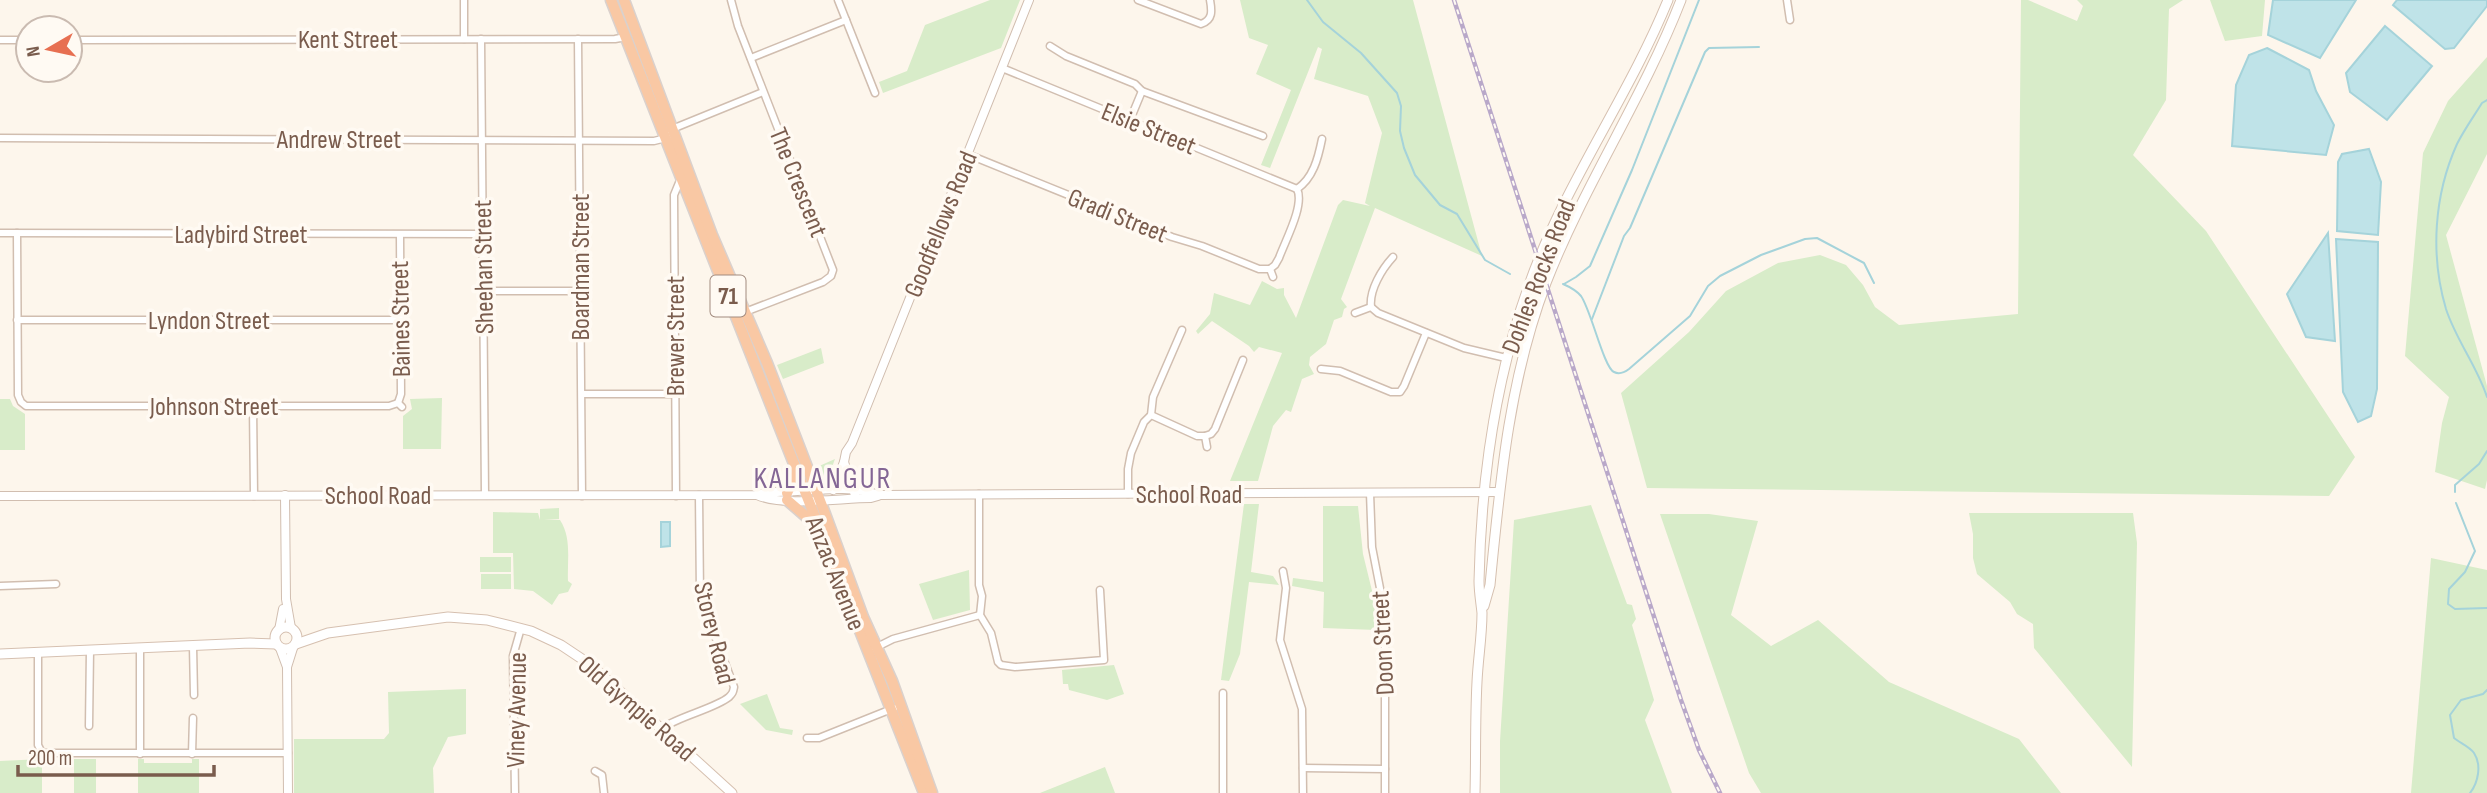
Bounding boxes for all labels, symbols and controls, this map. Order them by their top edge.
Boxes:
north arrow [14,14,84,84]
street label: Kent Street [298,25,398,56]
text: N [22,45,46,58]
street label: Elsie Street [1097,96,1200,162]
street label: The Crescent [762,123,834,242]
street label: Andrew Street [276,125,401,156]
street label: Goodfellows Road [898,147,985,302]
street label: Gradi Street [1063,182,1172,250]
street label: Boardman Street [566,193,597,341]
street label: Dohles Rocks Road [1496,195,1583,358]
street label: Sheehan Street [468,199,501,334]
street label: Ladybird Street [174,220,308,251]
street label: Baines Street [385,260,418,377]
street label: Brewer Street [661,276,692,396]
road number: 71 [710,276,746,316]
street label: Lyndon Street [148,306,270,337]
street label: Johnson Street [149,392,278,423]
district label: KALLANGUR [754,461,892,497]
street label: School Road [1136,480,1242,511]
street label: School Road [325,481,431,512]
street label: Anzac Avenue [797,511,871,635]
street label: Storey Road [686,579,741,688]
street label: Doon Street [1365,590,1402,696]
street label: Old Gympie Road [571,650,701,769]
street label: Viney Avenue [501,652,534,768]
scale bar [18,734,214,778]
text: 200 m [28,746,72,771]

